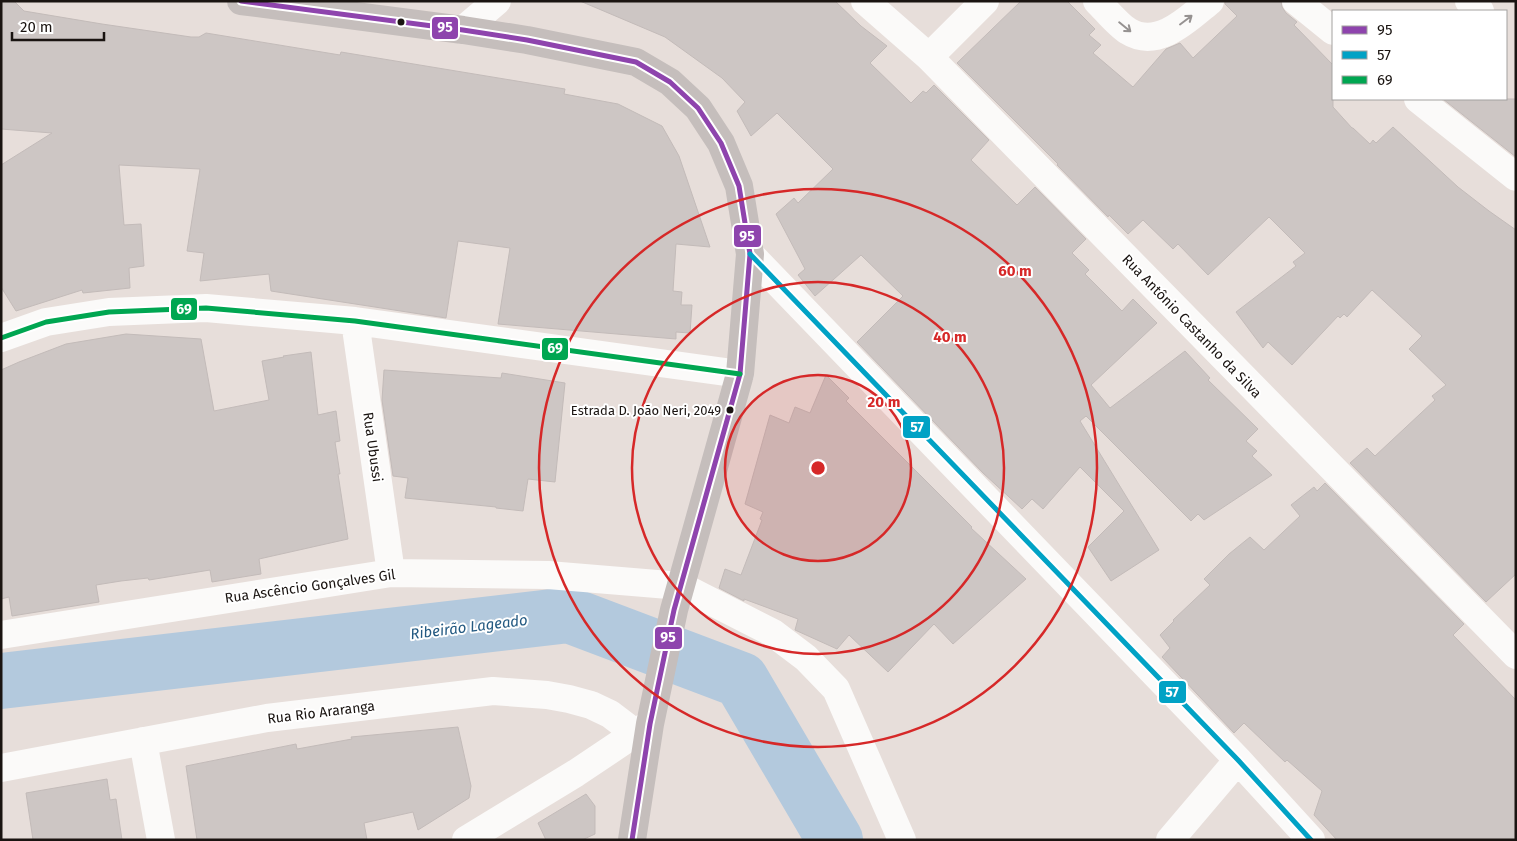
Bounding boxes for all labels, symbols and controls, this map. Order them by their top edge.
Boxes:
scale bar [12,10,105,42]
legend [1332,10,1507,100]
one-way arrow [1179,15,1193,25]
line badge: 95 [431,16,459,40]
unlabelled marker [396,17,406,27]
text: 20 m [20,18,53,36]
text: 95 [437,19,453,36]
text: 95 [1377,21,1392,39]
one-way arrow [1118,22,1132,32]
text: 57 [1377,46,1391,64]
text: 69 [1377,71,1393,89]
line badge: 95 [733,224,762,248]
text: 95 [739,228,755,245]
street label: Rua Antônio Castanho da Silva [1118,251,1265,402]
text: 60 m [998,262,1032,280]
line badge: 69 [170,297,198,321]
text: 69 [176,301,192,318]
text: 40 m [933,328,967,346]
line badge: 69 [541,337,569,361]
text: 69 [547,340,563,357]
text: 20 m [868,393,900,411]
place label: Estrada D. João Neri, 2049 [571,403,721,418]
marker: Estrada D. João Neri, 2049 [725,405,735,415]
street label: Rua Ubussi [359,411,386,483]
line badge: 57 [902,415,931,439]
text: 57 [910,419,924,436]
centre of rings [809,459,827,477]
street label: Rua Ascêncio Gonçalves Gil [224,566,396,607]
water label: Ribeirão Lageado [409,611,529,643]
line badge: 95 [654,626,683,650]
text: 95 [660,629,676,646]
line badge: 57 [1158,680,1187,704]
text: 57 [1165,684,1179,701]
street label: Rua Rio Araranga [266,697,376,728]

